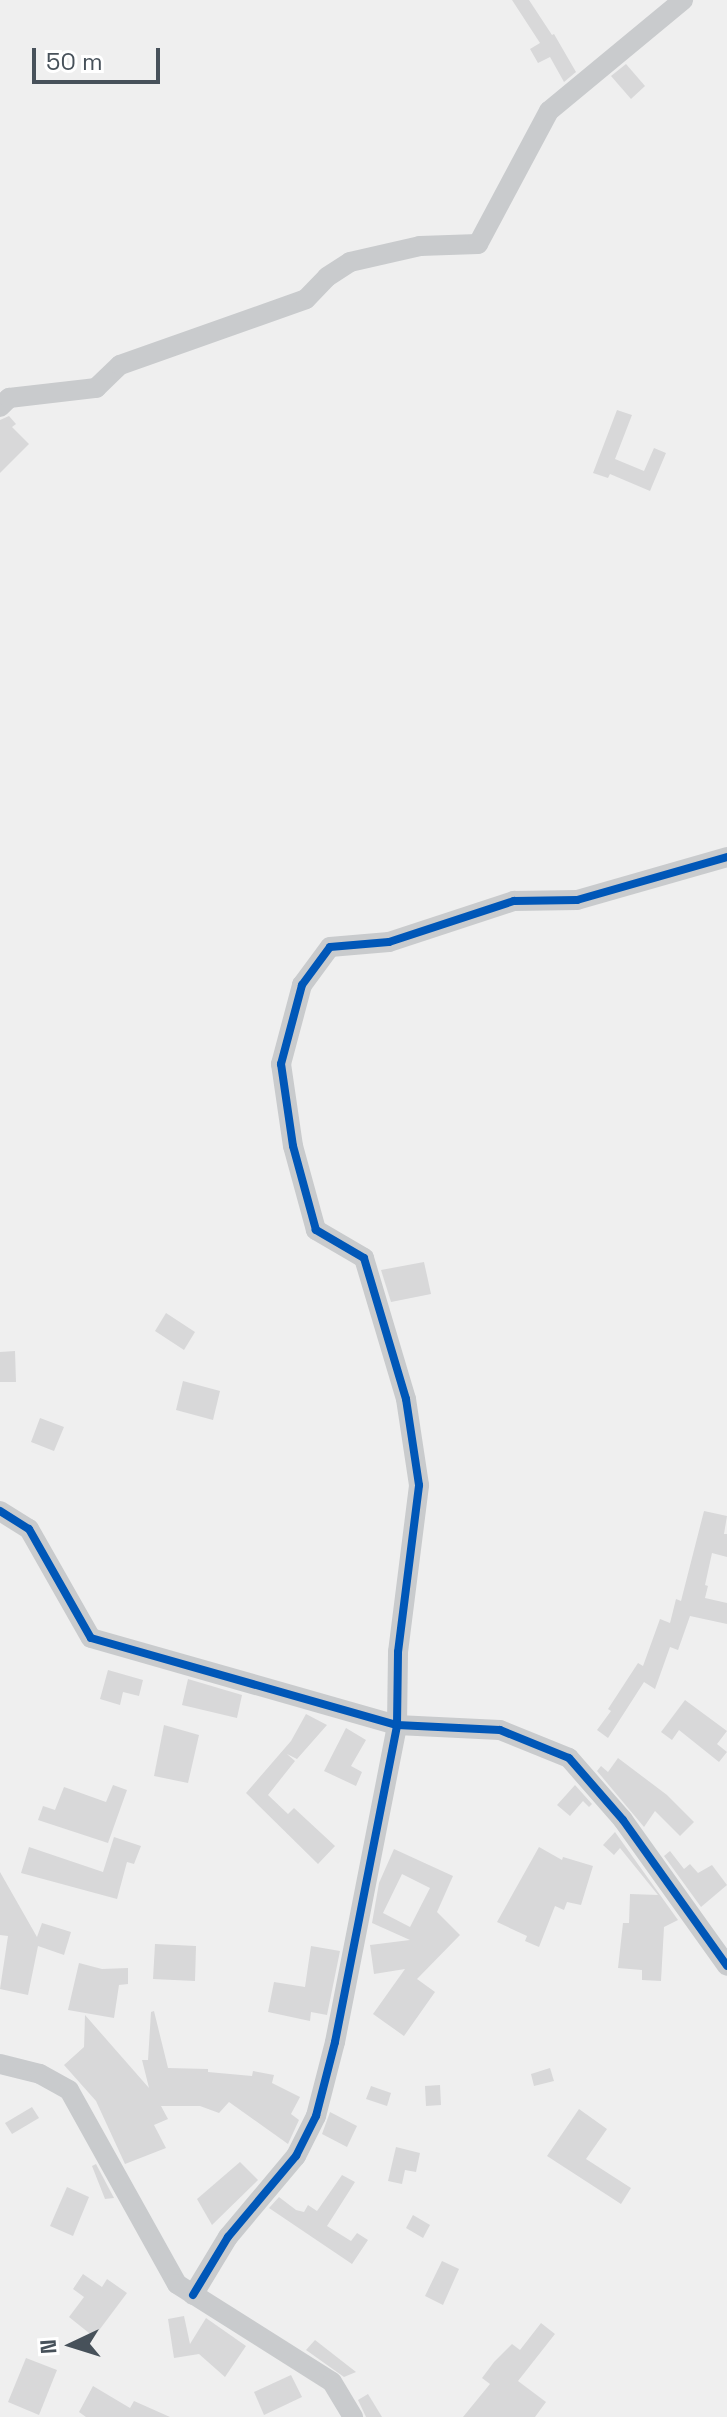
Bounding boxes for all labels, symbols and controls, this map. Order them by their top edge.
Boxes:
scale bar [36,32,164,82]
text: 50 m [46,46,103,77]
north arrow [32,2305,112,2385]
text: N [34,2338,63,2355]

